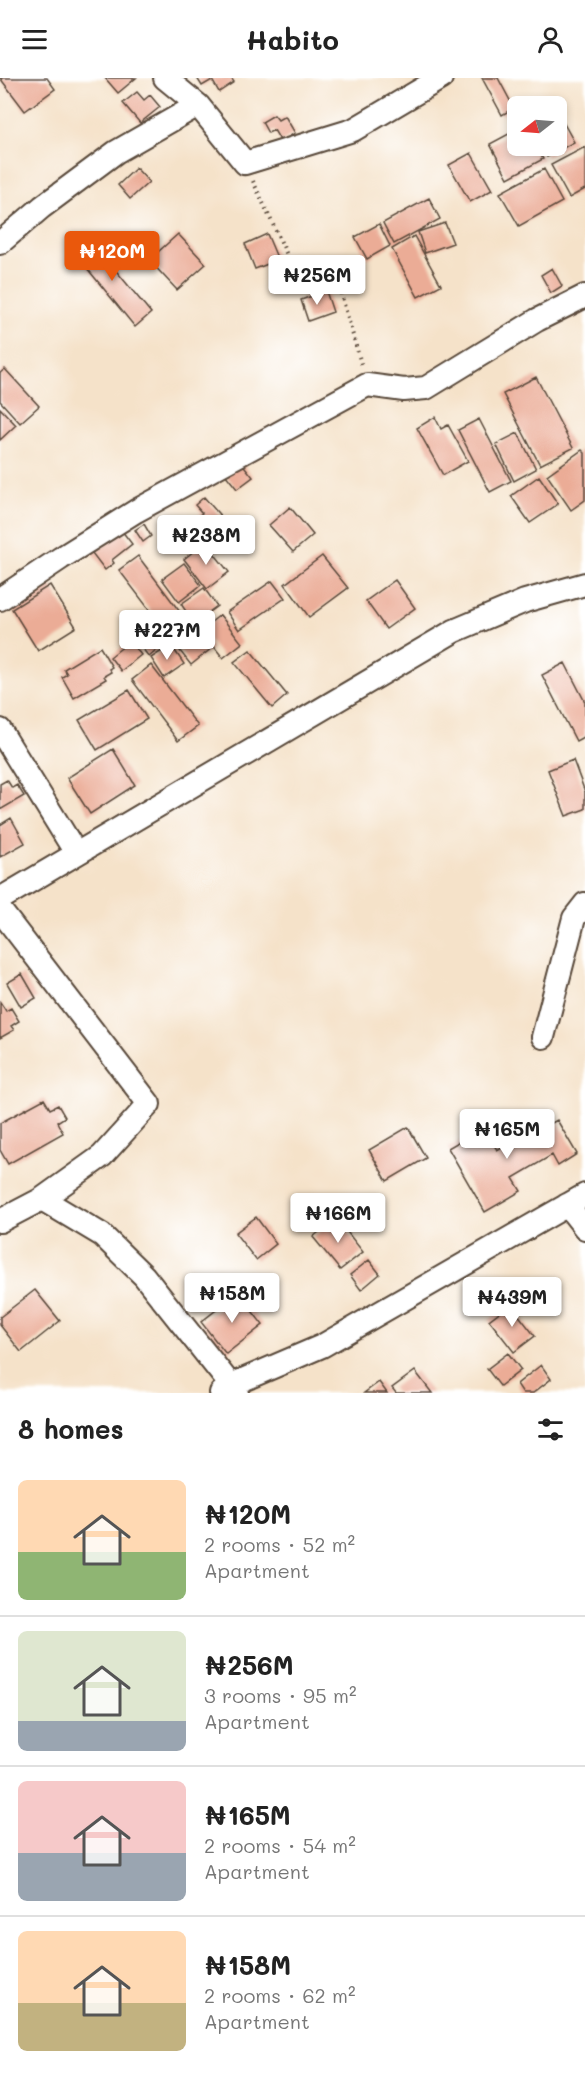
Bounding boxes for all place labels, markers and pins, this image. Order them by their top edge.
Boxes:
pin: ₦120M [70,231,154,282]
pin: ₦256M [275,255,359,306]
pin: ₦238M [164,515,248,566]
pin: ₦227M [125,610,209,661]
pin: ₦165M [465,1109,549,1160]
pin: ₦166M [296,1193,380,1244]
pin: ₦158M [190,1273,274,1324]
pin: ₦439M [470,1277,554,1328]

